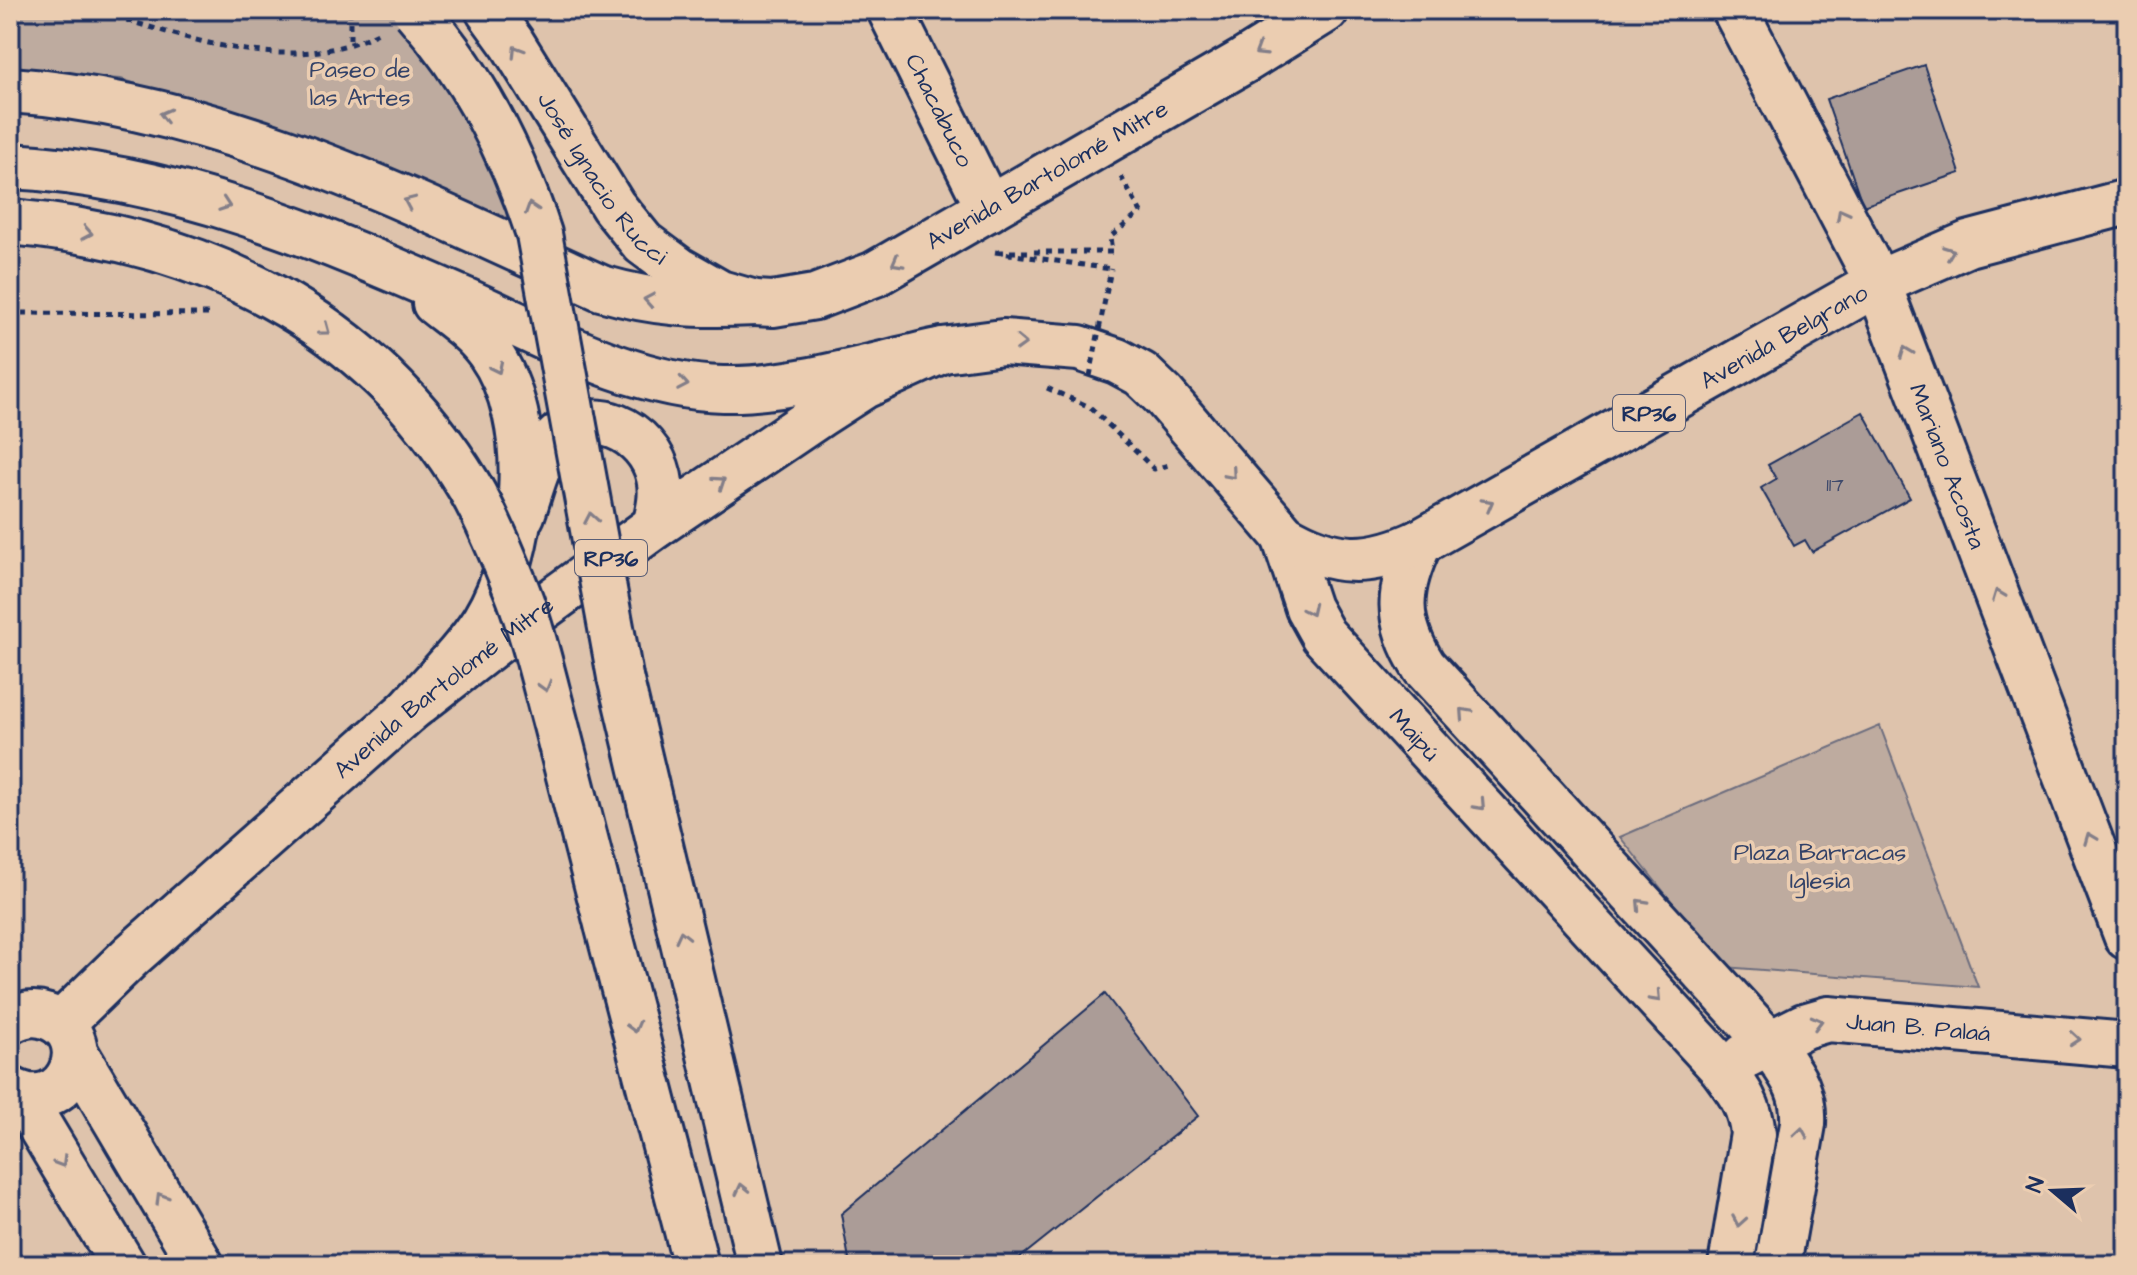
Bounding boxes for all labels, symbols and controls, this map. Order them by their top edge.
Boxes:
one-way arrow [1254,42,1269,57]
one-way arrow [512,46,527,60]
street label: Chacabuco [896,48,982,174]
park label: Paseo de las Artes [310,53,411,115]
street label: José Ignacio Rucci [528,86,674,274]
street label: Avenida Bartolomé Mitre [920,92,1175,259]
one-way arrow [159,107,172,124]
one-way arrow [217,196,231,212]
one-way arrow [403,196,418,212]
one-way arrow [524,202,540,216]
one-way arrow [1836,208,1851,223]
one-way arrow [80,224,94,241]
one-way arrow [1941,245,1955,262]
one-way arrow [891,252,906,267]
street label: Avenida Belgrano [1694,276,1875,398]
one-way arrow [643,293,656,310]
one-way arrow [317,321,331,335]
one-way arrow [1015,334,1028,352]
one-way arrow [1899,346,1916,360]
one-way arrow [487,360,503,375]
one-way arrow [677,375,690,392]
street label: Mariano Acosta [1900,379,1994,554]
road number: RP36 [1613,395,1685,431]
one-way arrow [1221,464,1235,479]
house number: 117 [1826,471,1844,499]
one-way arrow [712,477,726,492]
one-way arrow [1479,498,1494,513]
one-way arrow [583,511,600,525]
road number: RP36 [575,540,647,576]
street label: Avenida Bartolomé Mitre [327,589,561,787]
one-way arrow [1991,589,2008,603]
one-way arrow [1300,601,1316,616]
one-way arrow [536,679,552,693]
street label: Maipú [1381,701,1447,769]
one-way arrow [1460,707,1475,722]
one-way arrow [1471,796,1485,811]
one-way arrow [2083,832,2099,846]
park label: Plaza Barracas Iglesia [1734,836,1906,899]
one-way arrow [1636,899,1651,913]
one-way arrow [674,930,691,944]
one-way arrow [1647,987,1661,1002]
street label: Juan B. Palaá [1845,1005,1992,1051]
one-way arrow [1809,1015,1823,1032]
one-way arrow [624,1019,641,1033]
one-way arrow [2069,1030,2082,1047]
one-way arrow [1791,1126,1808,1140]
north arrow [2013,1151,2093,1231]
one-way arrow [51,1153,67,1168]
text: N [2019,1173,2052,1197]
one-way arrow [734,1183,751,1197]
one-way arrow [155,1192,171,1207]
one-way arrow [1731,1214,1748,1228]

